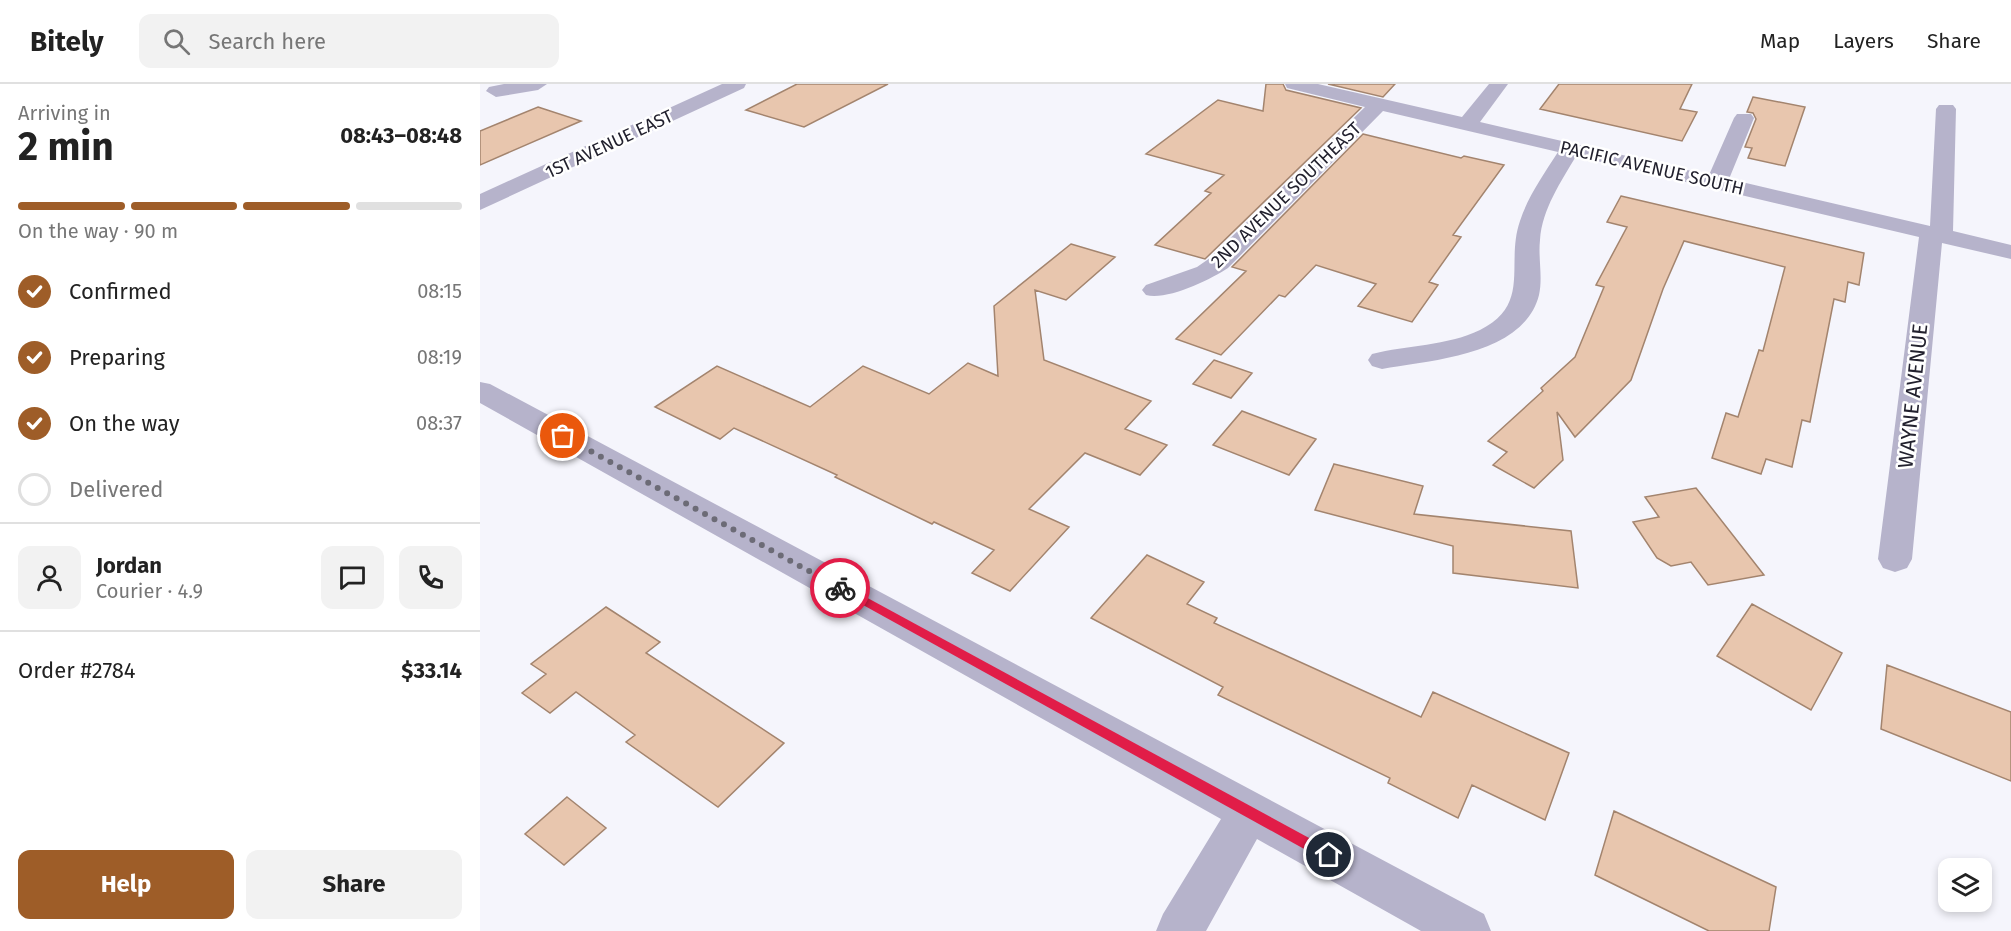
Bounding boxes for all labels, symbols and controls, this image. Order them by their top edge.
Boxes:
search box [139,14,559,68]
text: Bitely [30,25,103,58]
icon: search [160,25,193,58]
text: Search here [208,28,326,55]
text: Map [1760,28,1800,54]
text: Layers [1833,28,1894,54]
text: Share [1927,28,1981,54]
text: Arriving in [18,101,111,125]
street label: 1ST AVENUE EAST [542,105,677,183]
street label: 2ND AVENUE SOUTHEAST [1206,117,1366,272]
text: 08:43–08:48 [340,122,462,149]
text: 2 min [18,124,114,170]
street label: PACIFIC AVENUE SOUTH [1558,136,1746,200]
text: On the way · 90 m [18,219,178,243]
icon: check [18,275,51,308]
text: Confirmed [69,278,172,305]
text: 08:15 [417,279,462,303]
street label: WAYNE AVENUE [1892,322,1934,470]
icon: check [18,341,51,374]
text: Preparing [69,344,165,371]
text: 08:19 [417,345,462,369]
icon: check [18,407,51,440]
text: On the way [69,410,180,437]
pin [537,410,588,461]
text: 08:37 [416,411,462,435]
icon: bag [546,419,579,452]
text: Delivered [69,476,164,503]
button: person [18,546,81,609]
button: chat [321,546,384,609]
button: phone [399,546,462,609]
text: Jordan [96,552,162,579]
courier [810,558,870,618]
icon: bike [824,572,857,605]
text: Courier · 4.9 [96,579,203,603]
text: Order #2784 [18,657,136,684]
text: $33.14 [401,657,462,684]
pin [1303,829,1354,880]
icon: home [1312,838,1345,871]
button: Help [18,850,234,919]
button: Share [246,850,462,919]
map controls [1938,858,1992,912]
button: layers [1938,858,1992,912]

